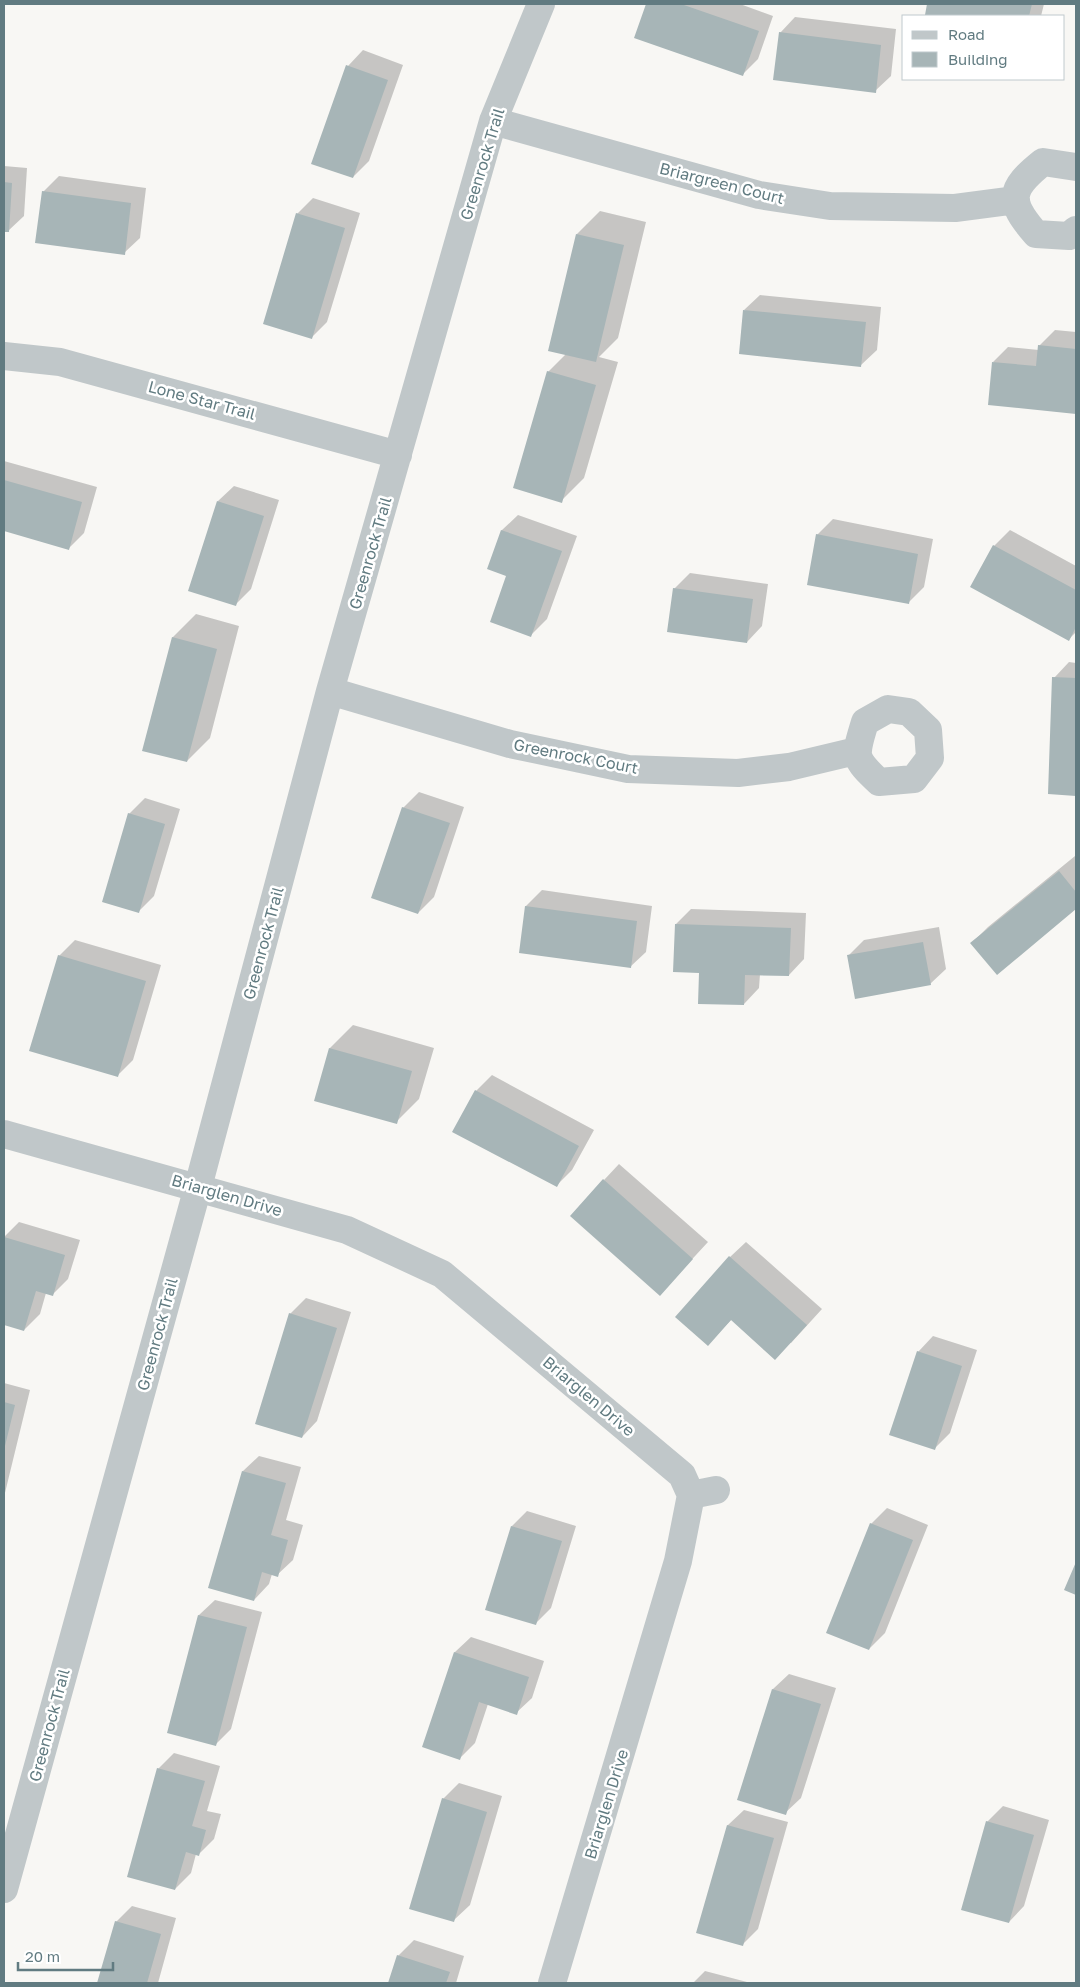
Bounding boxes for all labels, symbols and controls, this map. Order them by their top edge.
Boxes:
legend [902,15,1065,80]
text: Road [948,25,985,43]
text: Building [948,50,1008,68]
street label: Greenrock Trail [455,106,509,222]
street label: Briargreen Court [658,158,786,208]
street label: Lone Star Trail [146,376,258,424]
street label: Greenrock Trail [344,494,396,612]
street label: Greenrock Court [512,734,640,778]
street label: Greenrock Trail [238,884,288,1002]
street label: Briarglen Drive [169,1170,285,1220]
street label: Greenrock Trail [132,1275,182,1393]
street label: Briarglen Drive [539,1352,639,1440]
street label: Greenrock Trail [24,1666,74,1784]
street label: Briarglen Drive [580,1747,632,1861]
scale bar [18,1940,112,1972]
text: 20 m [25,1947,60,1965]

